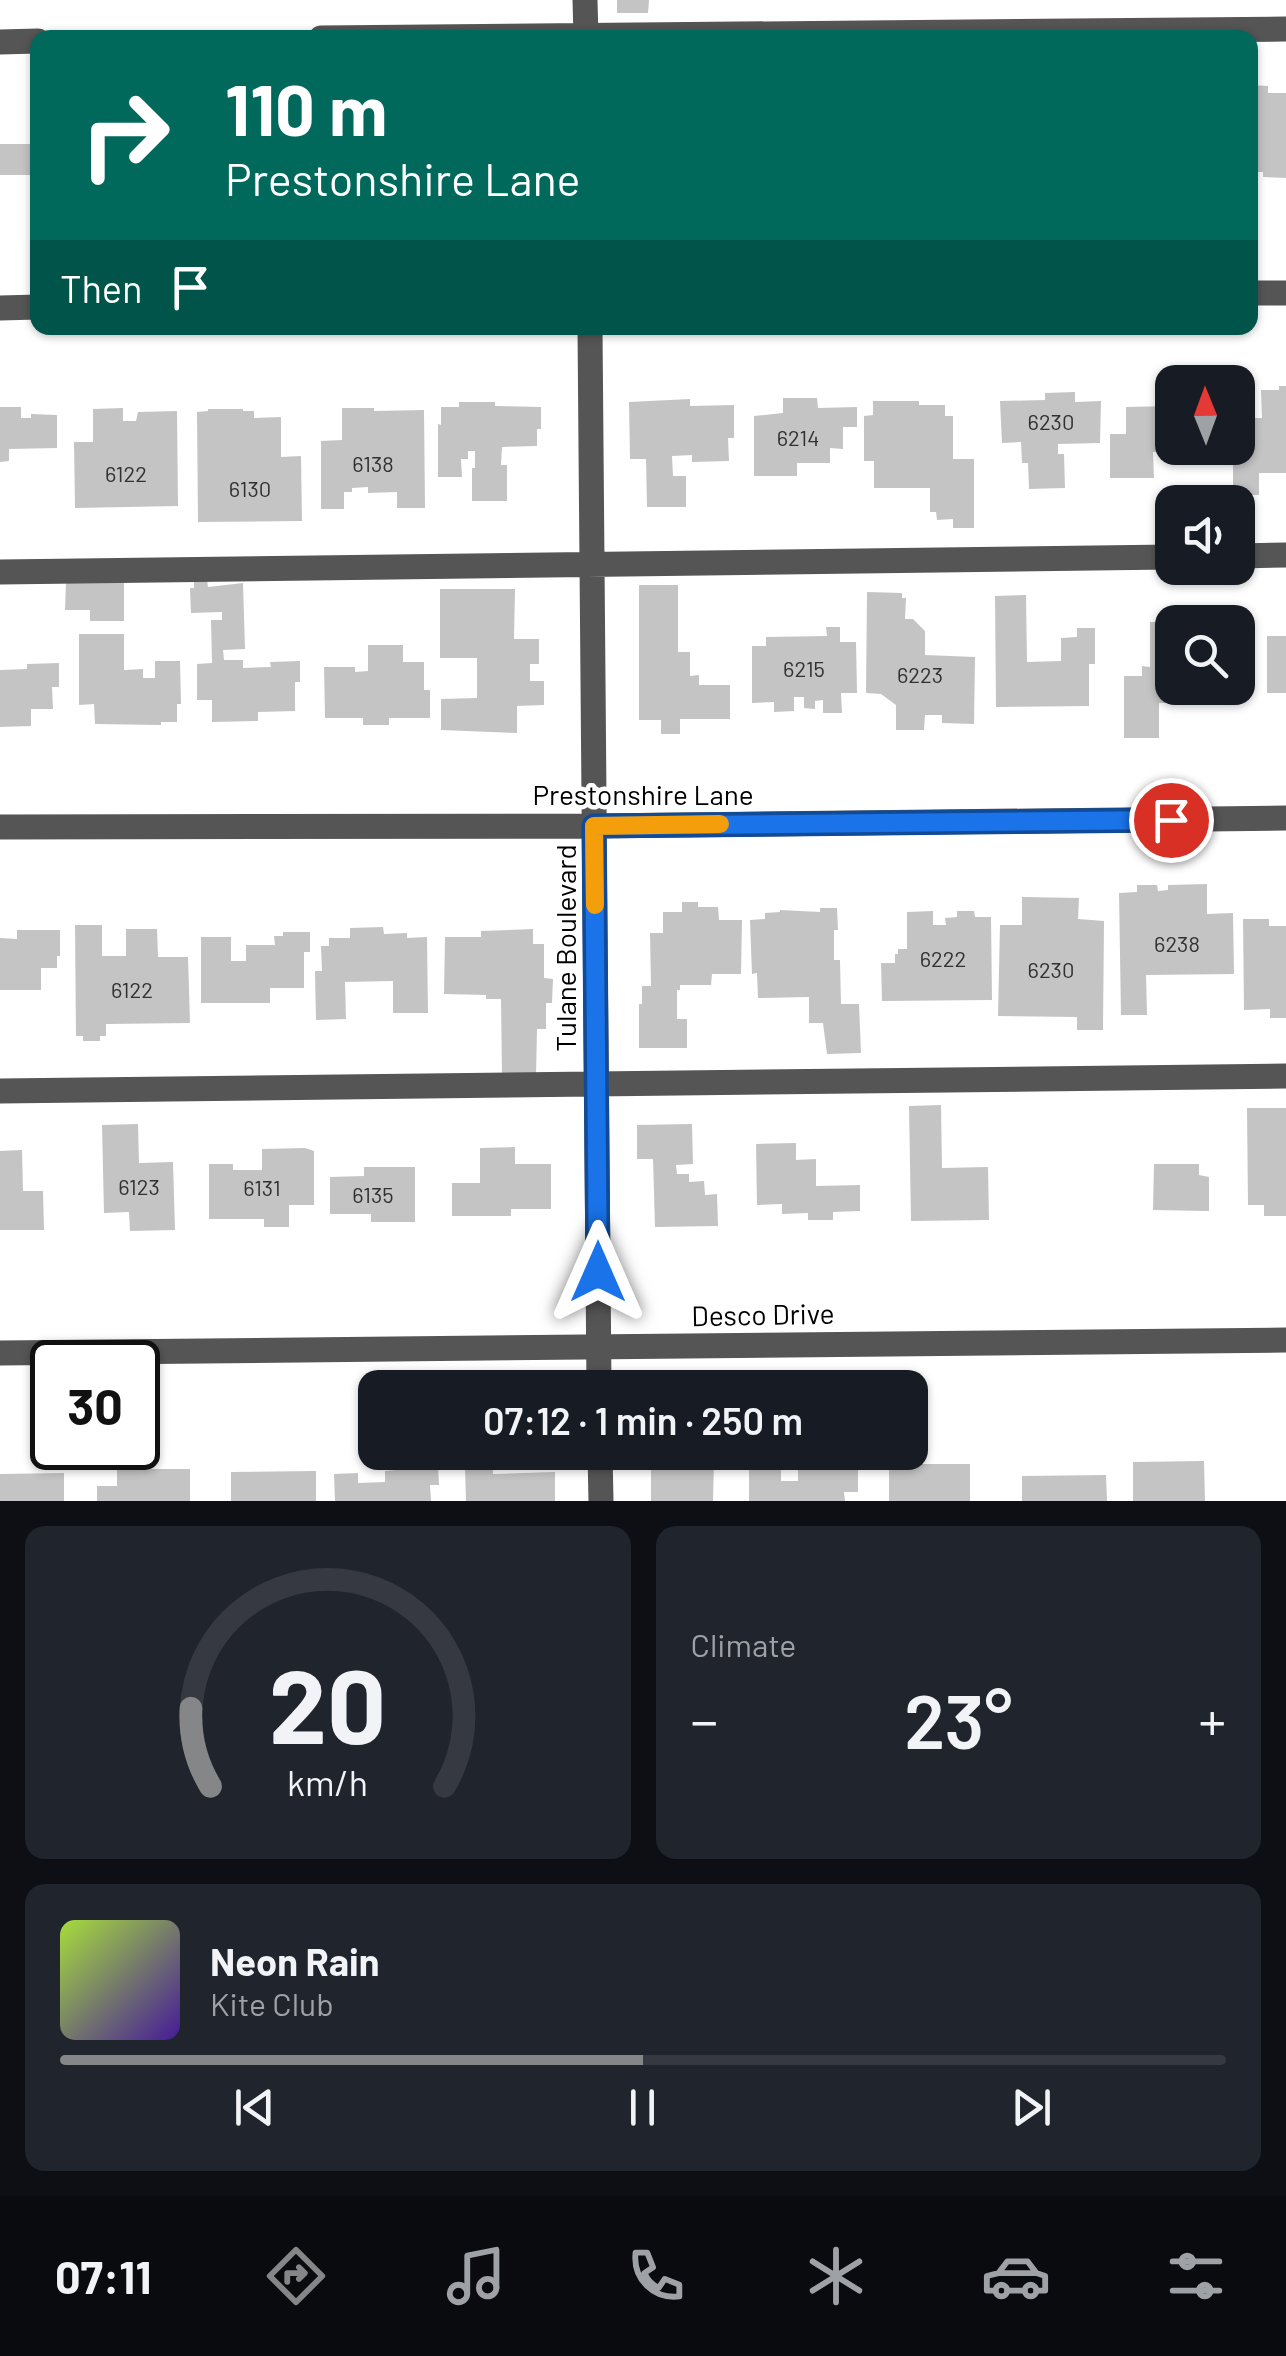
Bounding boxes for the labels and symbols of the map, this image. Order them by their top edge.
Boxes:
north arrow [1155,365,1255,465]
house number: 6230 [1028,408,1074,434]
house number: 6214 [777,424,819,450]
house number: 6138 [352,450,394,476]
house number: 6122 [105,460,147,486]
house number: 6130 [229,475,271,501]
house number: 6215 [783,655,825,681]
house number: 6223 [897,661,943,687]
street label: Prestonshire Lane [532,777,754,811]
pin [1129,778,1214,863]
street label: Tulane Boulevard [548,844,582,1052]
house number: 6238 [1154,930,1200,956]
house number: 6222 [920,945,966,971]
house number: 6230 [1028,956,1074,982]
house number: 6122 [111,976,153,1002]
house number: 6123 [118,1173,160,1199]
house number: 6131 [243,1174,281,1200]
house number: 6135 [352,1181,394,1207]
position arrow [546,1220,650,1324]
street label: Desco Drive [691,1296,835,1332]
speed limit sign: 30 [30,1340,160,1470]

